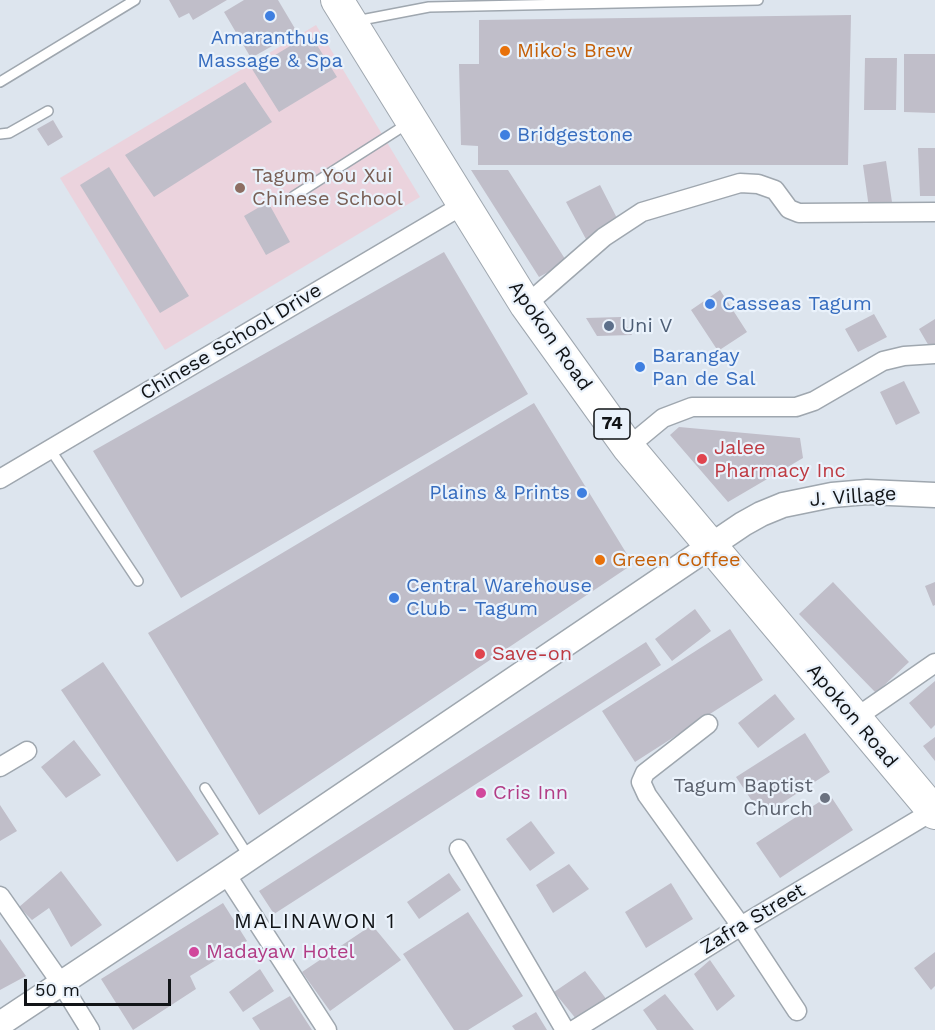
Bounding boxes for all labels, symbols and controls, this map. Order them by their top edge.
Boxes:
marker: Amaranthus Massage & Spa [263,9,277,23]
place label: Amaranthus Massage & Spa [197,26,343,73]
place label: Miko's Brew [517,39,633,63]
marker: Miko's Brew [498,44,512,58]
place label: Bridgestone [517,123,633,147]
marker: Bridgestone [498,128,512,142]
place label: Tagum You Xui Chinese School [252,164,403,211]
marker: Tagum You Xui Chinese School [233,181,247,195]
street label: Apokon Road [503,276,597,396]
street label: Chinese School Drive [136,278,326,406]
place label: Casseas Tagum [722,292,872,316]
marker: Casseas Tagum [703,297,717,311]
place label: Uni V [621,314,673,338]
marker: Uni V [602,319,616,333]
place label: Barangay Pan de Sal [652,344,756,391]
marker: Barangay Pan de Sal [633,360,647,374]
road number: 74 [594,409,630,439]
place label: Jalee Pharmacy Inc [714,436,846,483]
marker: Jalee Pharmacy Inc [695,452,709,466]
place label: Plains & Prints [429,481,570,505]
street label: J. Village [809,482,897,512]
marker: Plains & Prints [575,486,589,500]
place label: Green Coffee [612,548,741,572]
marker: Green Coffee [593,553,607,567]
place label: Central Warehouse Club - Tagum [406,574,592,621]
marker: Central Warehouse Club - Tagum [387,591,401,605]
place label: Save-on [492,642,572,666]
marker: Save-on [473,647,487,661]
street label: Apokon Road [801,659,903,773]
place label: Tagum Baptist Church [673,774,813,821]
place label: Cris Inn [493,781,568,805]
marker: Cris Inn [474,786,488,800]
marker: Tagum Baptist Church [818,791,832,805]
street label: Zafra Street [696,878,810,960]
district label: MALINAWON 1 [234,909,396,935]
place label: Madayaw Hotel [206,940,355,964]
marker: Madayaw Hotel [187,945,201,959]
scale bar [27,967,174,1005]
text: 50 m [35,979,80,1000]

